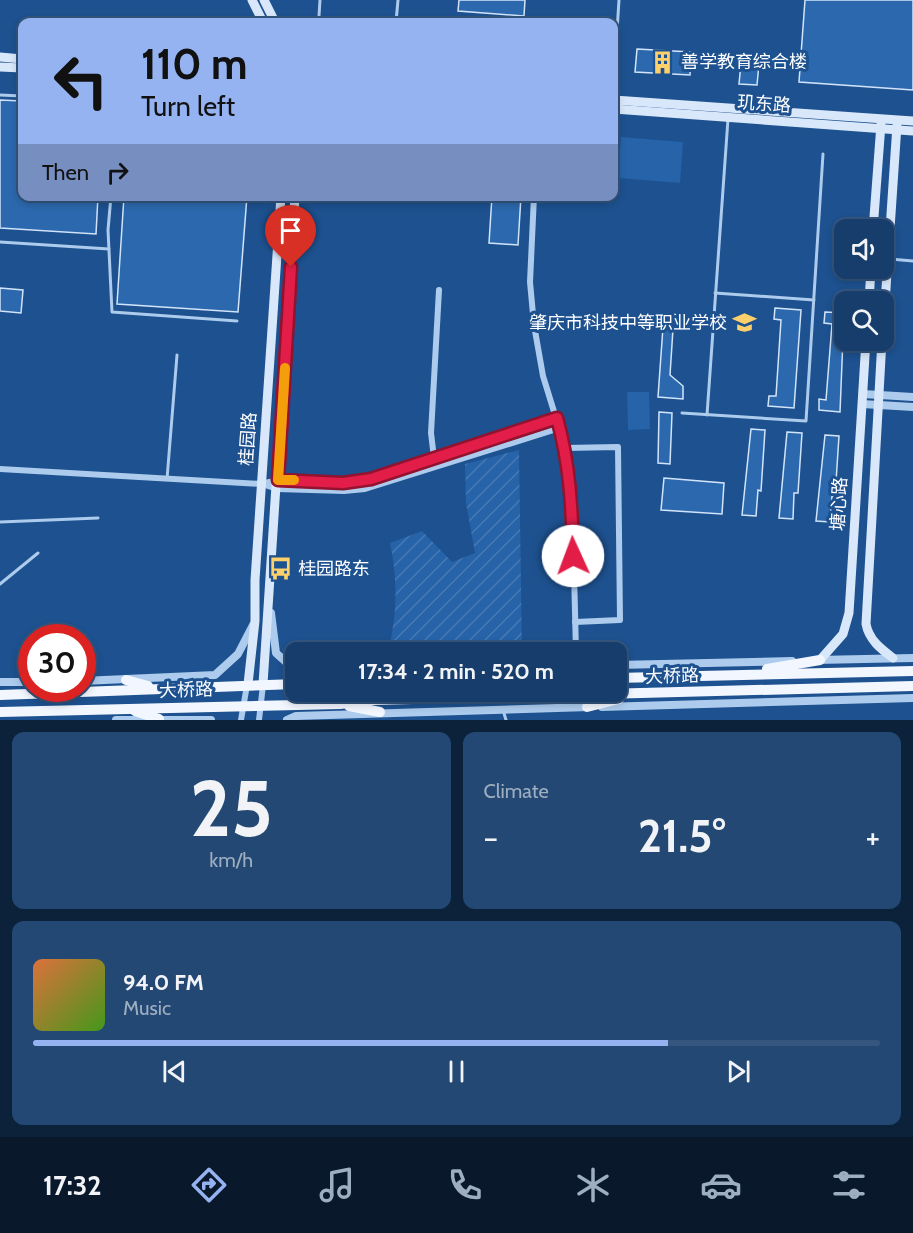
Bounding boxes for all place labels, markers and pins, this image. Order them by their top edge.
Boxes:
building icon: 善学教育综合楼 [650,49,676,75]
place label: 善学教育综合楼 [681,51,807,73]
pin [265,205,316,267]
school or university icon: 肇庆市科技中等职业学校 [732,310,758,336]
place label: 肇庆市科技中等职业学校 [529,312,727,334]
bus stop icon: 桂园路东 [267,556,293,582]
place label: 桂园路东 [298,558,370,580]

